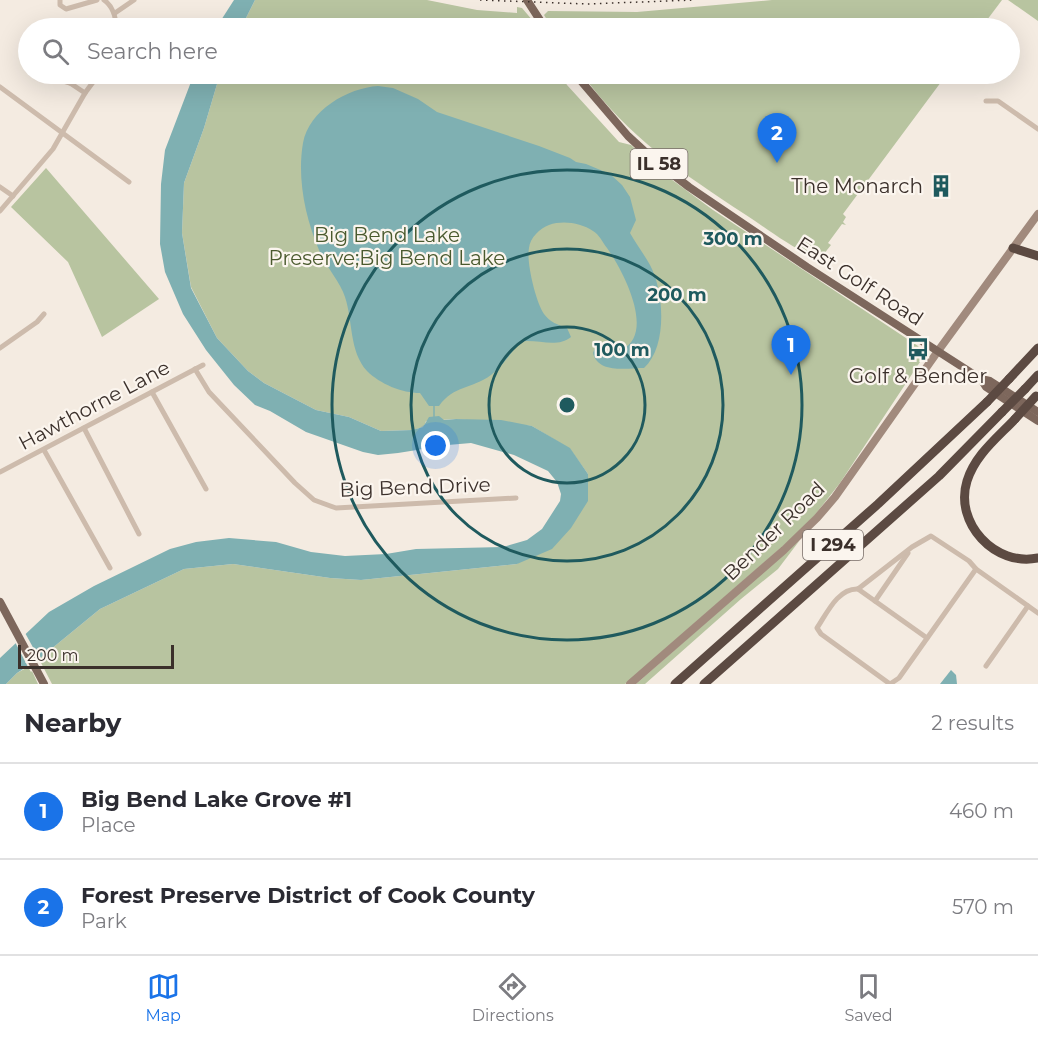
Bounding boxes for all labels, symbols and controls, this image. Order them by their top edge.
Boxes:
search box [18,18,1020,84]
icon: search [39,35,72,68]
text: Search here [87,38,218,65]
pin: 2 [758,114,796,163]
road number: IL 58 [630,149,688,179]
building icon: The Monarch [928,173,954,199]
place label: The Monarch [791,174,923,198]
park label: Big Bend Lake Preserve;Big Bend Lake [269,223,505,270]
text: 300 m [702,228,763,250]
street label: East Golf Road [792,231,928,331]
text: 200 m [647,284,707,306]
pin: 1 [772,326,810,375]
bus stop icon: Golf & Bender [905,336,931,362]
text: 100 m [594,339,650,361]
street label: Hawthorne Lane [14,355,174,455]
place label: Golf & Bender [849,364,987,388]
centre of rings [557,395,577,415]
your location [421,431,450,460]
street label: Big Bend Drive [339,472,491,502]
street label: Bender Road [718,477,830,585]
road number: I 294 [803,530,863,560]
scale bar [18,642,174,670]
text: 200 m [27,646,78,665]
text: Nearby [24,707,121,739]
text: 2 results [931,711,1014,735]
text: Big Bend Lake Grove #1 [81,786,352,813]
text: 1 [40,799,47,823]
text: 460 m [949,799,1014,823]
text: Place [81,813,136,837]
text: Forest Preserve District of Cook County [81,882,535,909]
text: 2 [38,895,49,919]
text: 570 m [952,895,1014,919]
text: Park [81,909,127,933]
tab: Map [145,970,181,1025]
tab: Directions [472,970,554,1025]
tab: Saved [845,970,893,1025]

